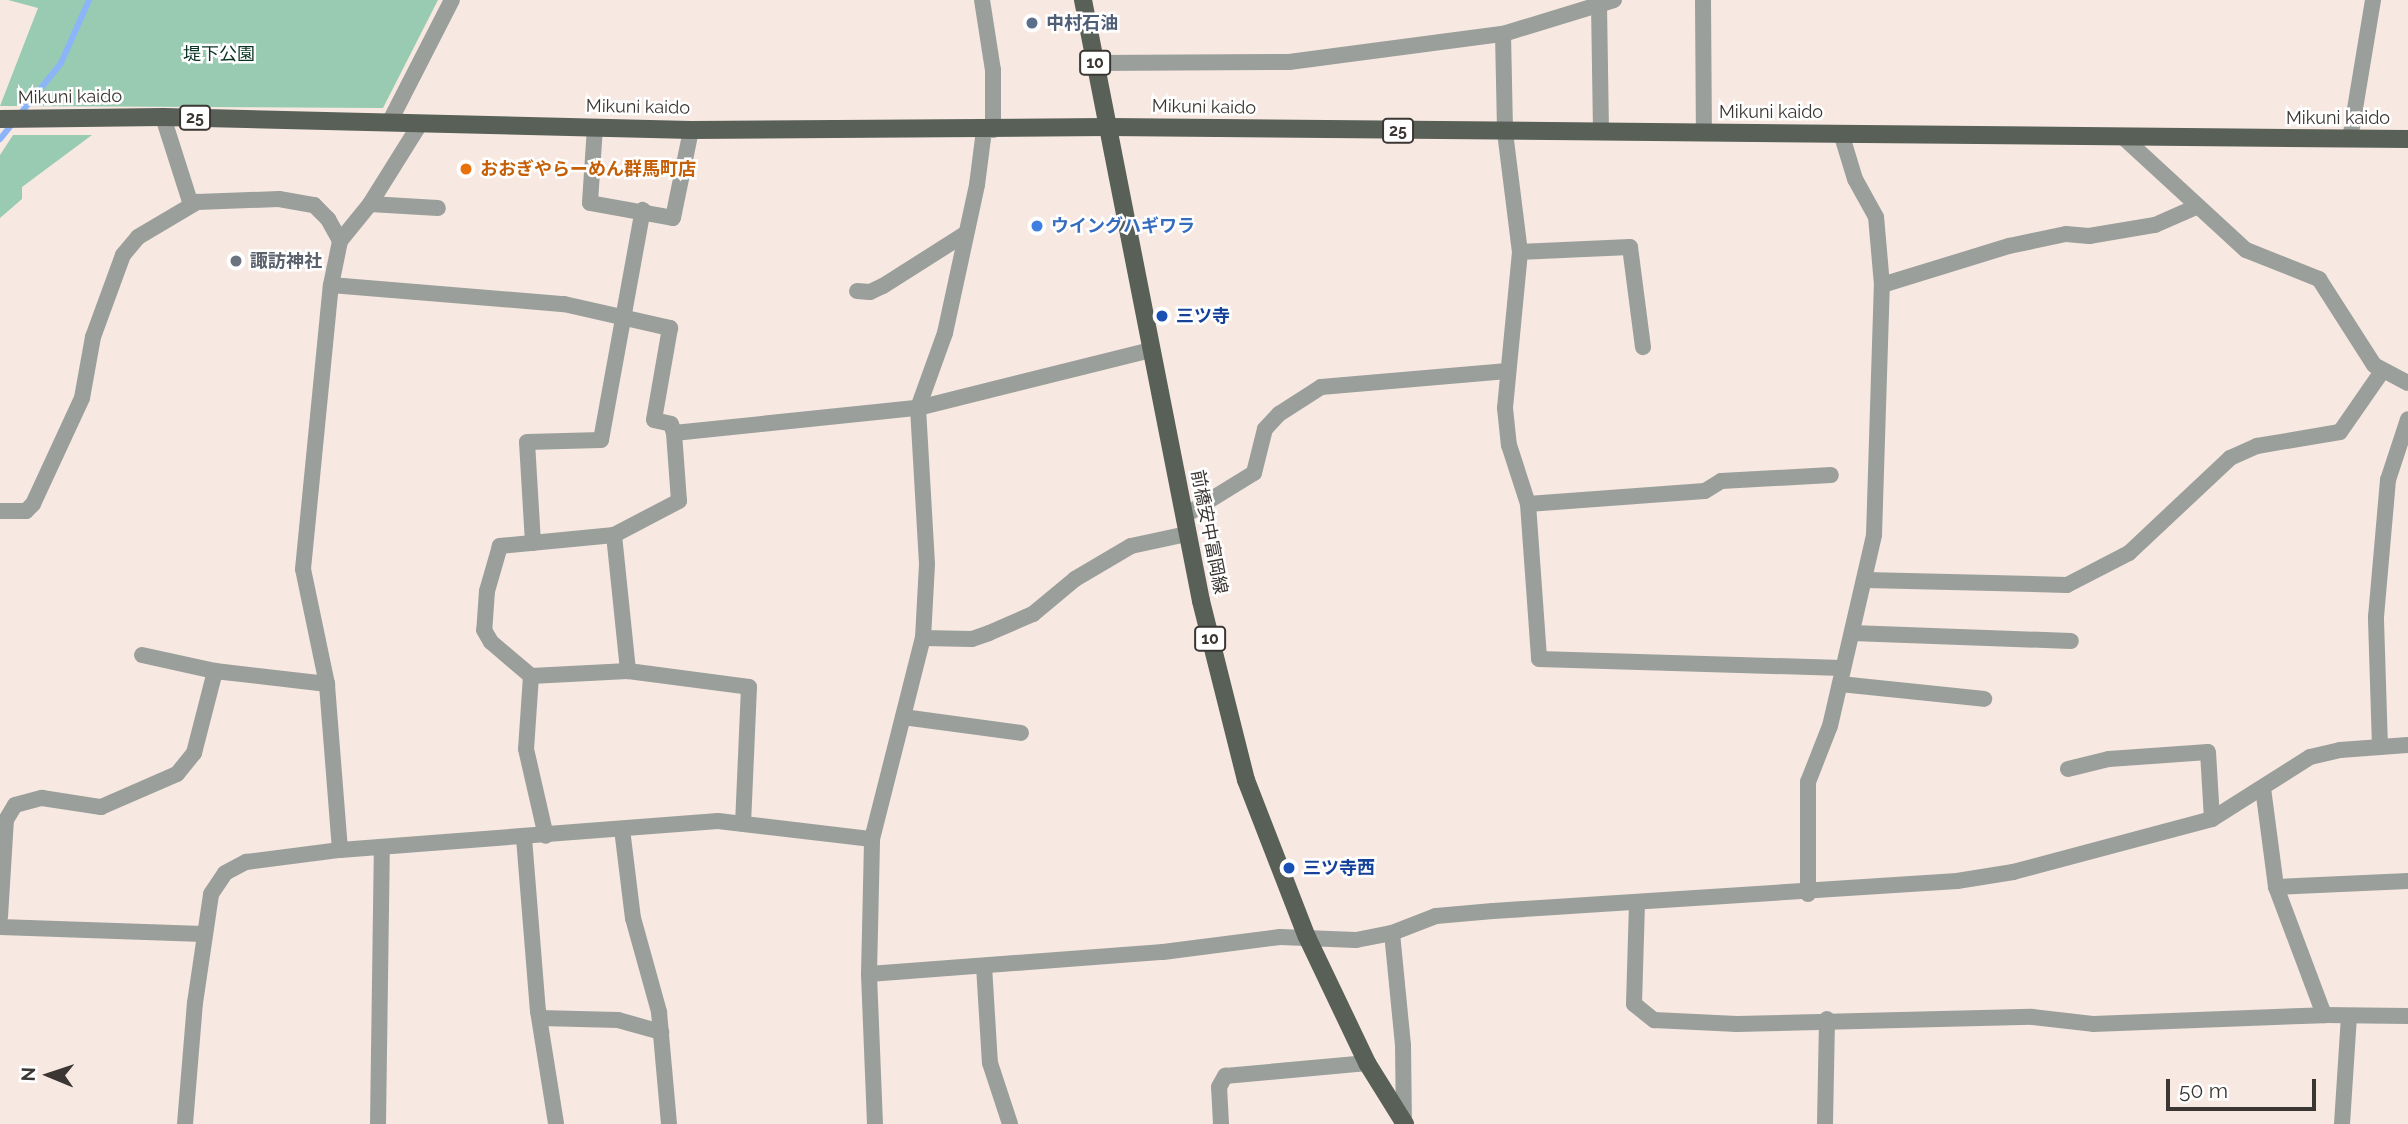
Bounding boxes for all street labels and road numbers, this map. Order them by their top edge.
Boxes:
road number: 10 [1078,50,1112,76]
street label: Mikuni kaido [18,85,122,109]
street label: Mikuni kaido [586,95,690,119]
street label: Mikuni kaido [1152,95,1256,119]
street label: Mikuni kaido [1719,101,1823,123]
road number: 25 [178,106,212,130]
street label: Mikuni kaido [2286,107,2390,129]
road number: 25 [1380,119,1416,144]
street label: 前橋安中富岡線 [1186,468,1232,596]
road number: 10 [1192,626,1228,652]

